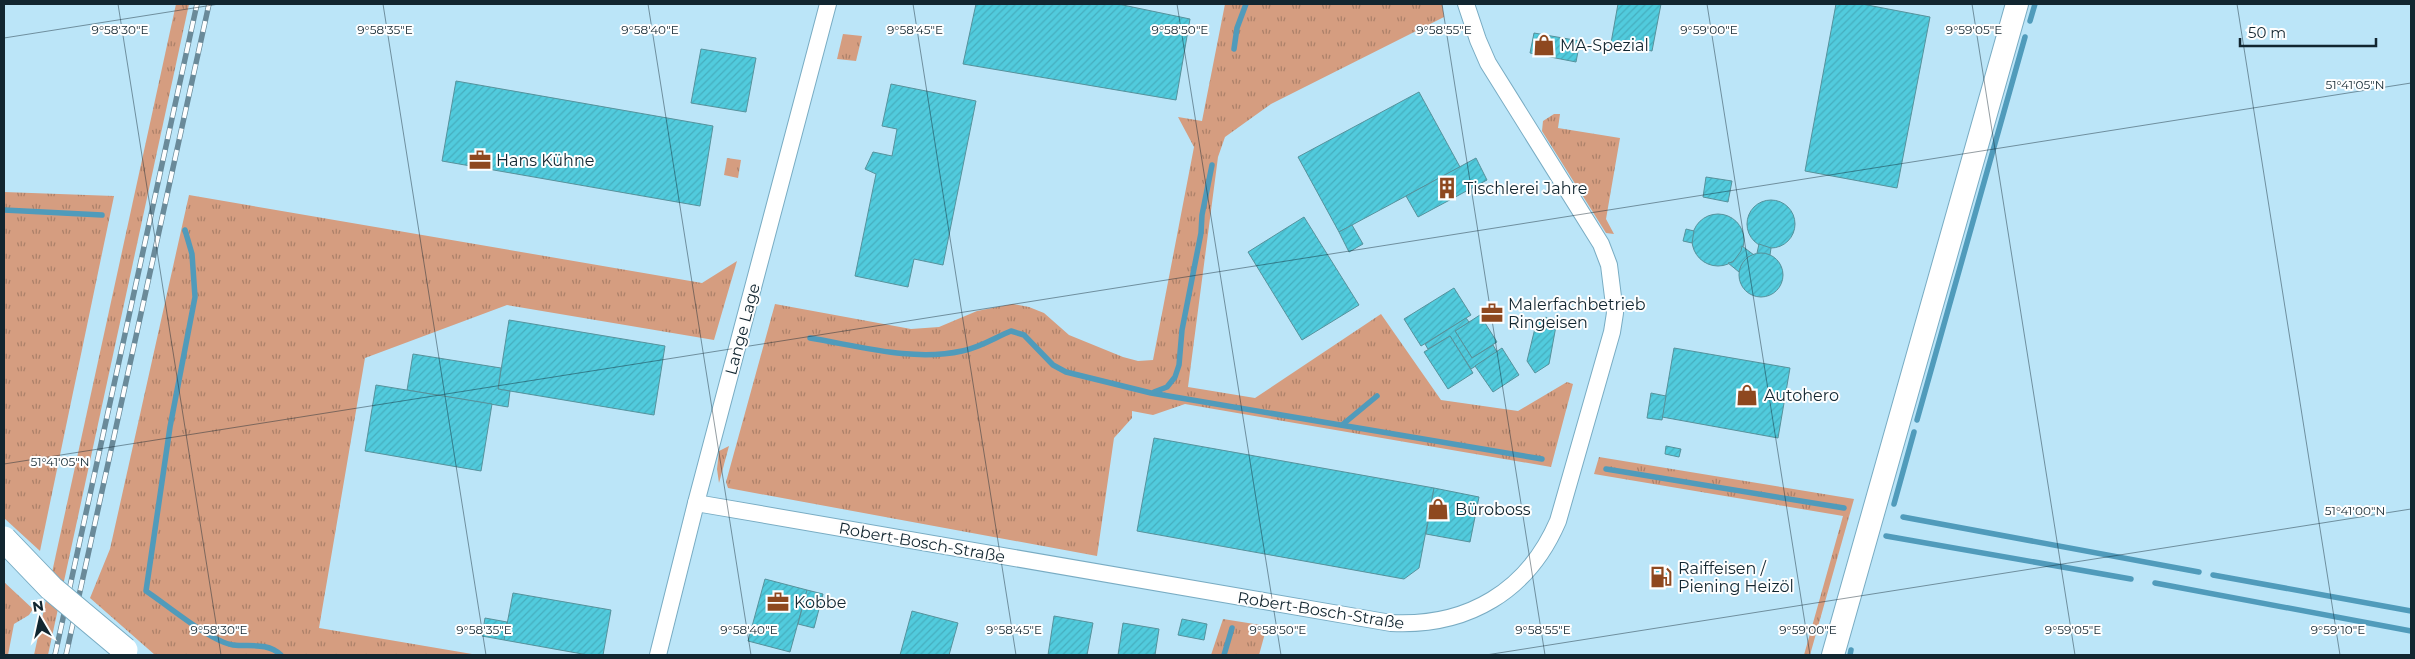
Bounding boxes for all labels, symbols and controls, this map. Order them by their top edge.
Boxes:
scale bar [2240,15,2376,47]
text: 9°58'30"E [92,22,148,37]
text: 9°58'35"E [357,22,413,37]
text: 9°58'40"E [621,22,679,37]
text: 9°58'45"E [887,22,943,37]
text: 9°58'50"E [1152,22,1208,37]
text: 9°58'55"E [1416,22,1472,37]
text: 9°59'00"E [1680,22,1738,37]
text: 9°59'05"E [1946,22,2002,37]
text: 50 m [2248,23,2286,42]
shop icon: MA-Spezial [1531,32,1557,58]
place label: MA-Spezial [1560,36,1649,55]
text: 51°41'05"N [2325,77,2385,92]
office icon: Hans Kühne [467,147,493,173]
place label: Hans Kühne [496,151,594,170]
building icon: Tischlerei Jahre [1434,175,1460,201]
place label: Tischlerei Jahre [1464,179,1588,198]
street label: Lange Lage [721,281,764,377]
place label: Malerfachbetrieb Ringeisen [1508,295,1646,332]
office icon: Malerfachbetrieb Ringeisen [1479,300,1505,326]
shop icon: Autohero [1734,382,1760,408]
place label: Autohero [1764,386,1839,405]
text: 51°41'05"N [30,454,90,469]
shop icon: Büroboss [1425,496,1451,522]
place label: Büroboss [1455,500,1531,519]
text: 51°41'00"N [2325,503,2385,518]
street label: Robert-Bosch-Straße [837,519,1007,566]
place label: Raiffeisen / Piening Heizöl [1678,559,1794,596]
fuel station icon: Raiffeisen / Piening Heizöl [1648,564,1674,590]
street label: Robert-Bosch-Straße [1236,588,1406,633]
office icon: Kobbe [765,589,791,615]
place label: Kobbe [794,593,846,612]
north arrow [15,594,65,644]
text: N [31,596,45,616]
text: 9°58'30"E [191,622,247,637]
text: 9°58'35"E [456,622,512,637]
text: 9°58'40"E [720,622,778,637]
text: 9°58'45"E [986,622,1042,637]
text: 9°58'50"E [1250,622,1306,637]
text: 9°58'55"E [1515,622,1571,637]
text: 9°59'00"E [1779,622,1837,637]
text: 9°59'05"E [2045,622,2101,637]
text: 9°59'10"E [2311,622,2365,637]

